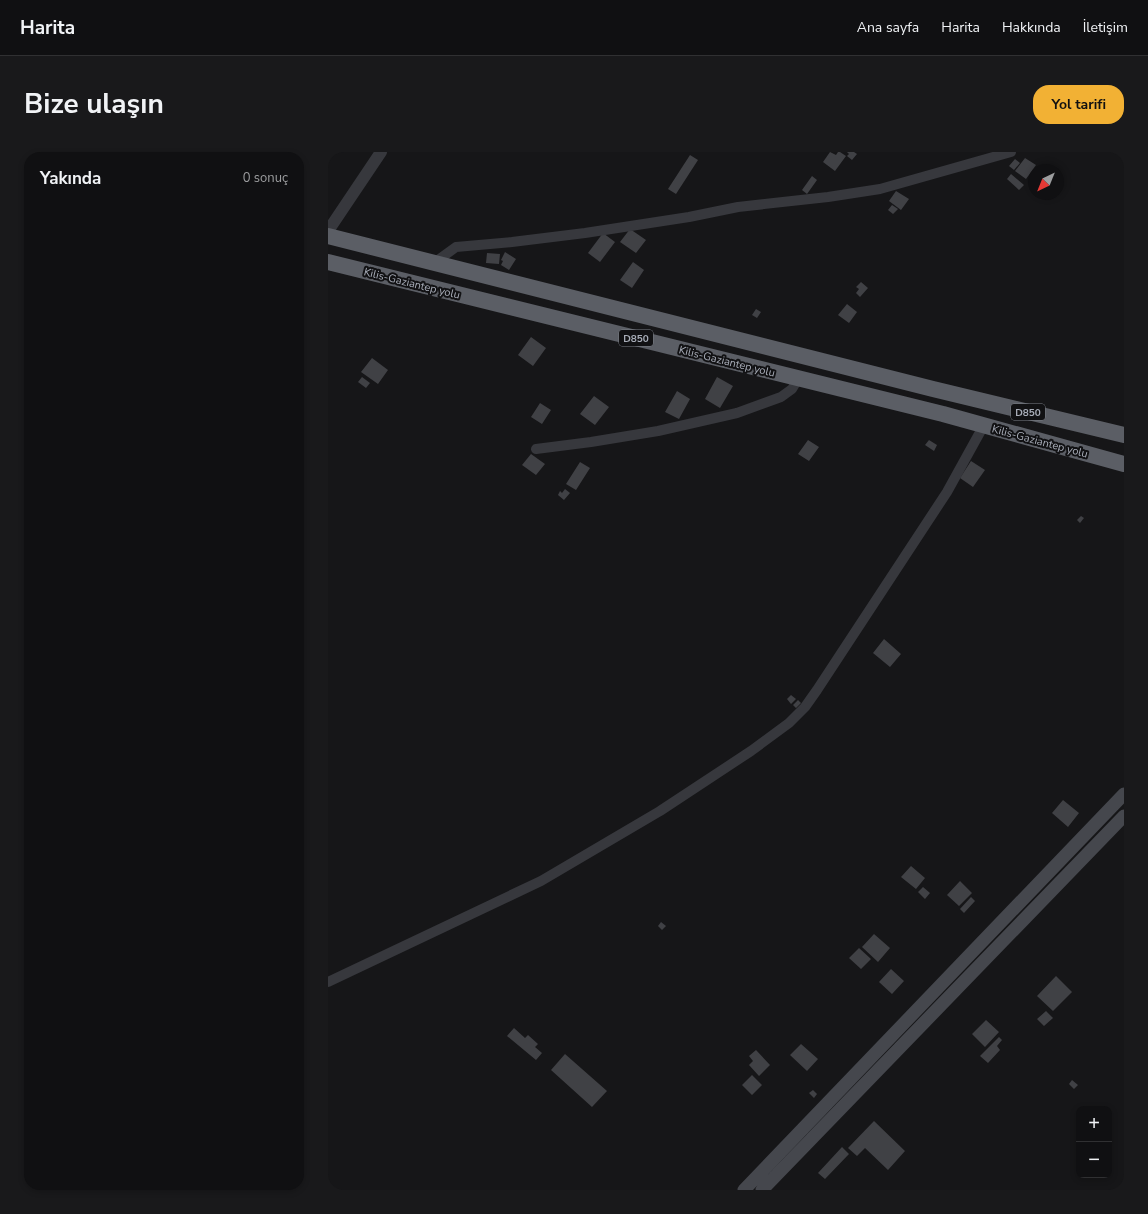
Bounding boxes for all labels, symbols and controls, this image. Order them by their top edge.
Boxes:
text: Harita [20,15,75,41]
text: Ana sayfa [857,18,919,37]
text: Harita [941,18,980,37]
text: Hakkında [1002,18,1061,37]
text: İletişim [1083,18,1128,37]
text: Bize ulaşın [24,85,164,123]
button: Yol tarifi [1033,85,1124,124]
north arrow [1028,164,1064,200]
text: Yakında [40,167,101,190]
text: 0 sonuç [243,169,288,187]
street label: Kilis-Gaziantep yolu [362,264,462,303]
road number: D850 [619,330,653,346]
street label: Kilis-Gaziantep yolu [677,342,777,381]
road number: D850 [1011,404,1045,420]
street label: Kilis-Gaziantep yolu [990,421,1089,462]
map controls [1076,1106,1112,1178]
button: + [1076,1106,1112,1142]
button: − [1076,1142,1112,1178]

